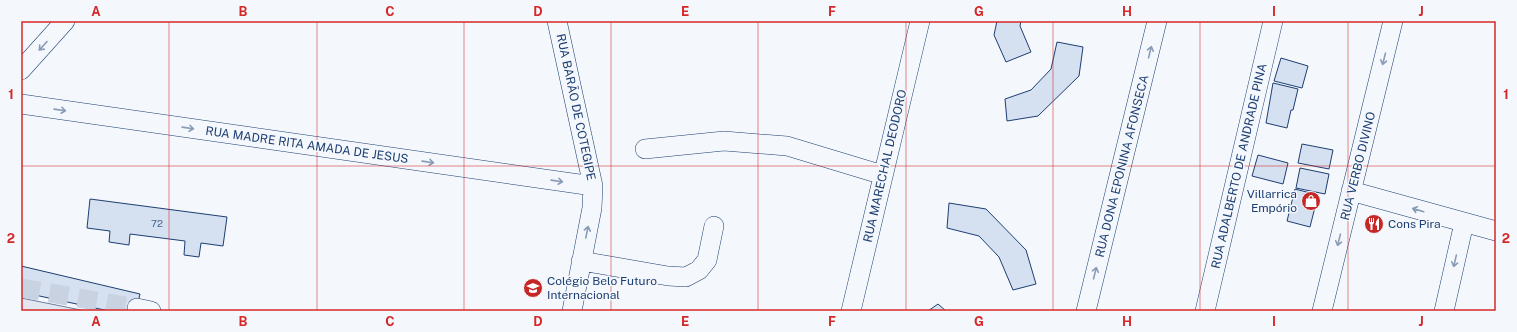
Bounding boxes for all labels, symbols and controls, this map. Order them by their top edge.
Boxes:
text: A [91,4,101,19]
text: B [239,4,248,19]
text: C [385,4,395,19]
text: D [533,4,543,19]
text: E [681,4,689,19]
text: F [828,4,836,19]
text: G [974,4,984,19]
text: H [1122,4,1132,19]
text: I [1272,4,1276,19]
text: J [1418,4,1424,19]
street label: RUA BARÃO DE COTEGIPE [554,32,598,182]
one-way arrow [39,40,48,50]
one-way arrow [1146,46,1154,59]
one-way arrow [1379,52,1387,65]
street label: RUA ADALBERTO DE ANDRADE PINA [1209,62,1270,270]
street label: RUA DONA EPONINA AFONSECA [1093,73,1152,259]
text: 1 [8,87,14,102]
text: 1 [1503,87,1509,102]
street label: RUA MARECHAL DEODORO [861,88,909,244]
one-way arrow [53,106,66,114]
street label: RUA VERBO DIVINO [1338,110,1378,222]
one-way arrow [181,124,194,132]
street label: RUA MADRE RITA AMADA DE JESUS [205,124,409,166]
one-way arrow [421,158,434,166]
one-way arrow [550,177,563,185]
place label: Villarrica Empório [1247,187,1297,215]
shop icon: Villarrica Empório [1300,190,1322,212]
one-way arrow [1412,206,1425,213]
restaurant icon: Cons Pira [1363,213,1385,235]
house number: 72 [151,217,163,229]
place label: Cons Pira [1388,217,1441,231]
one-way arrow [584,225,592,238]
text: 2 [7,231,15,246]
text: 2 [1502,231,1510,246]
one-way arrow [1335,233,1343,246]
one-way arrow [1451,255,1459,268]
one-way arrow [1092,267,1100,280]
place label: Colégio Belo Futuro Internacional [547,274,657,302]
school or university icon: Colégio Belo Futuro Internacional [522,277,544,299]
text: A [91,314,101,329]
text: B [239,314,248,329]
text: C [385,314,395,329]
text: D [533,314,543,329]
text: E [681,314,689,329]
text: F [828,314,836,329]
text: G [974,314,984,329]
text: H [1122,314,1132,329]
text: I [1272,314,1276,329]
text: J [1418,314,1424,329]

